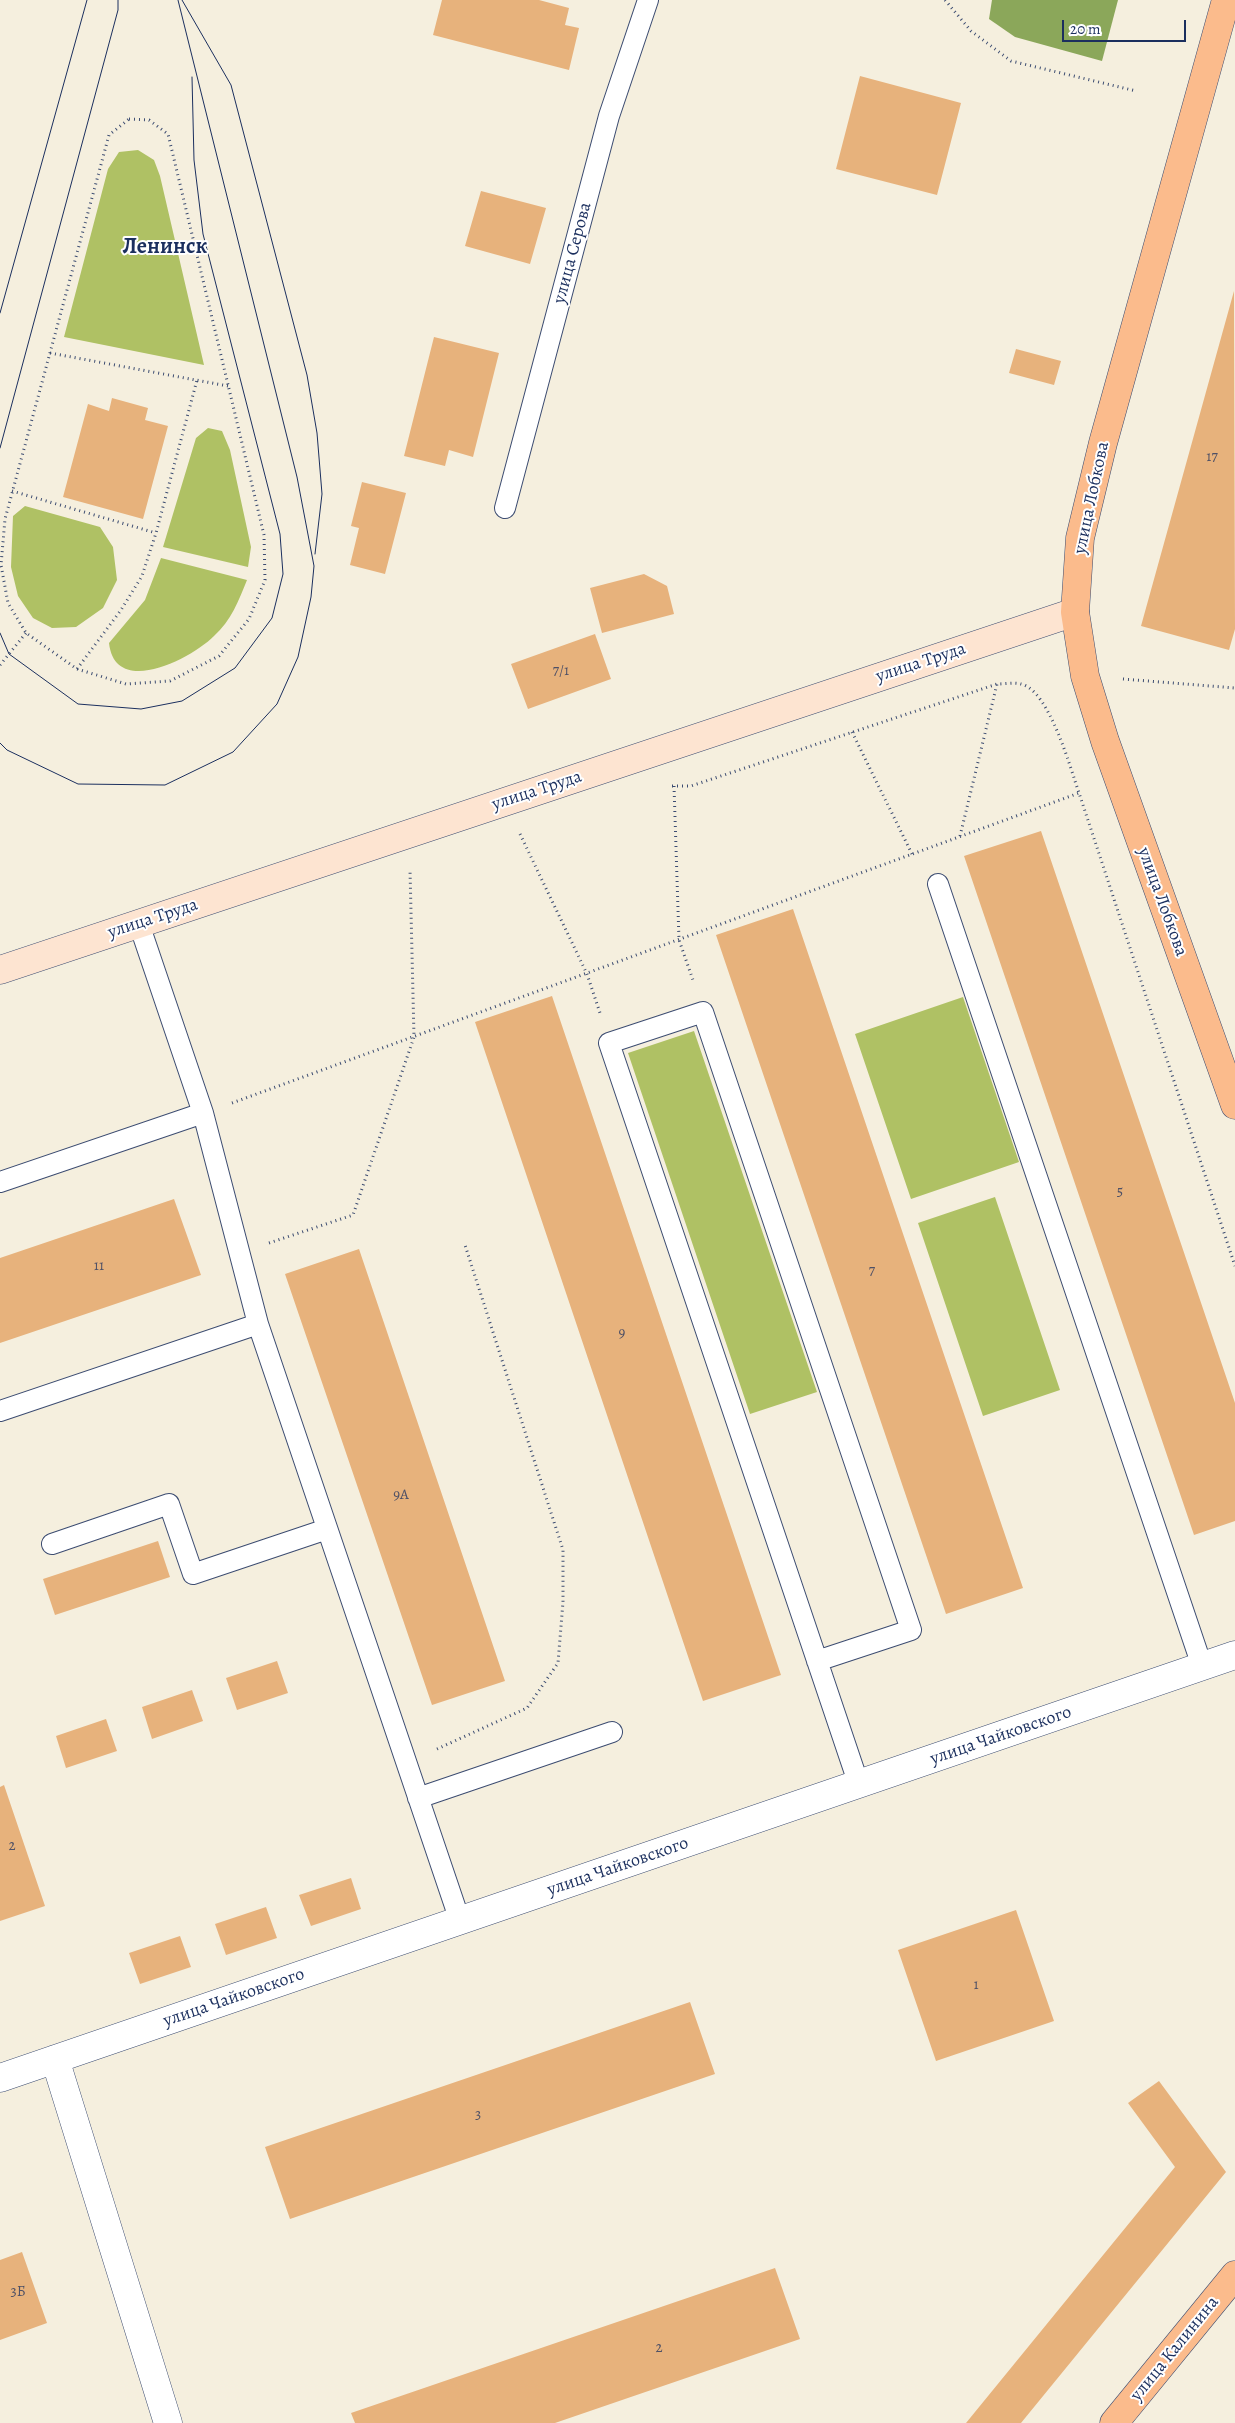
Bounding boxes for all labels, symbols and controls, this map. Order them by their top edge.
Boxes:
scale bar [1065,10,1189,42]
text: 20 m [1070,19,1101,39]
street label: улица Серова [549,200,597,306]
district label: Ленинск [123,235,207,261]
street label: улица Лобкова [1070,440,1114,556]
house number: 17 [1206,448,1218,466]
street label: улица Труда [873,638,969,688]
house number: 7/1 [553,662,569,680]
street label: улица Труда [489,766,585,816]
street label: улица Лобкова [1132,845,1192,959]
street label: улица Труда [105,894,201,944]
house number: 5 [1117,1183,1123,1201]
house number: 11 [94,1257,104,1275]
house number: 7 [869,1262,875,1280]
house number: 9 [619,1324,625,1342]
house number: 9А [393,1486,409,1504]
street label: улица Чайковского [928,1702,1074,1770]
street label: улица Чайковского [545,1833,691,1901]
house number: 2 [8,1837,16,1855]
street label: улица Чайковского [161,1964,307,2032]
house number: 1 [973,1976,979,1994]
house number: 3 [475,2106,481,2124]
house number: 3Б [10,2283,26,2301]
street label: улица Калинина [1126,2292,1224,2406]
house number: 2 [655,2339,663,2357]

